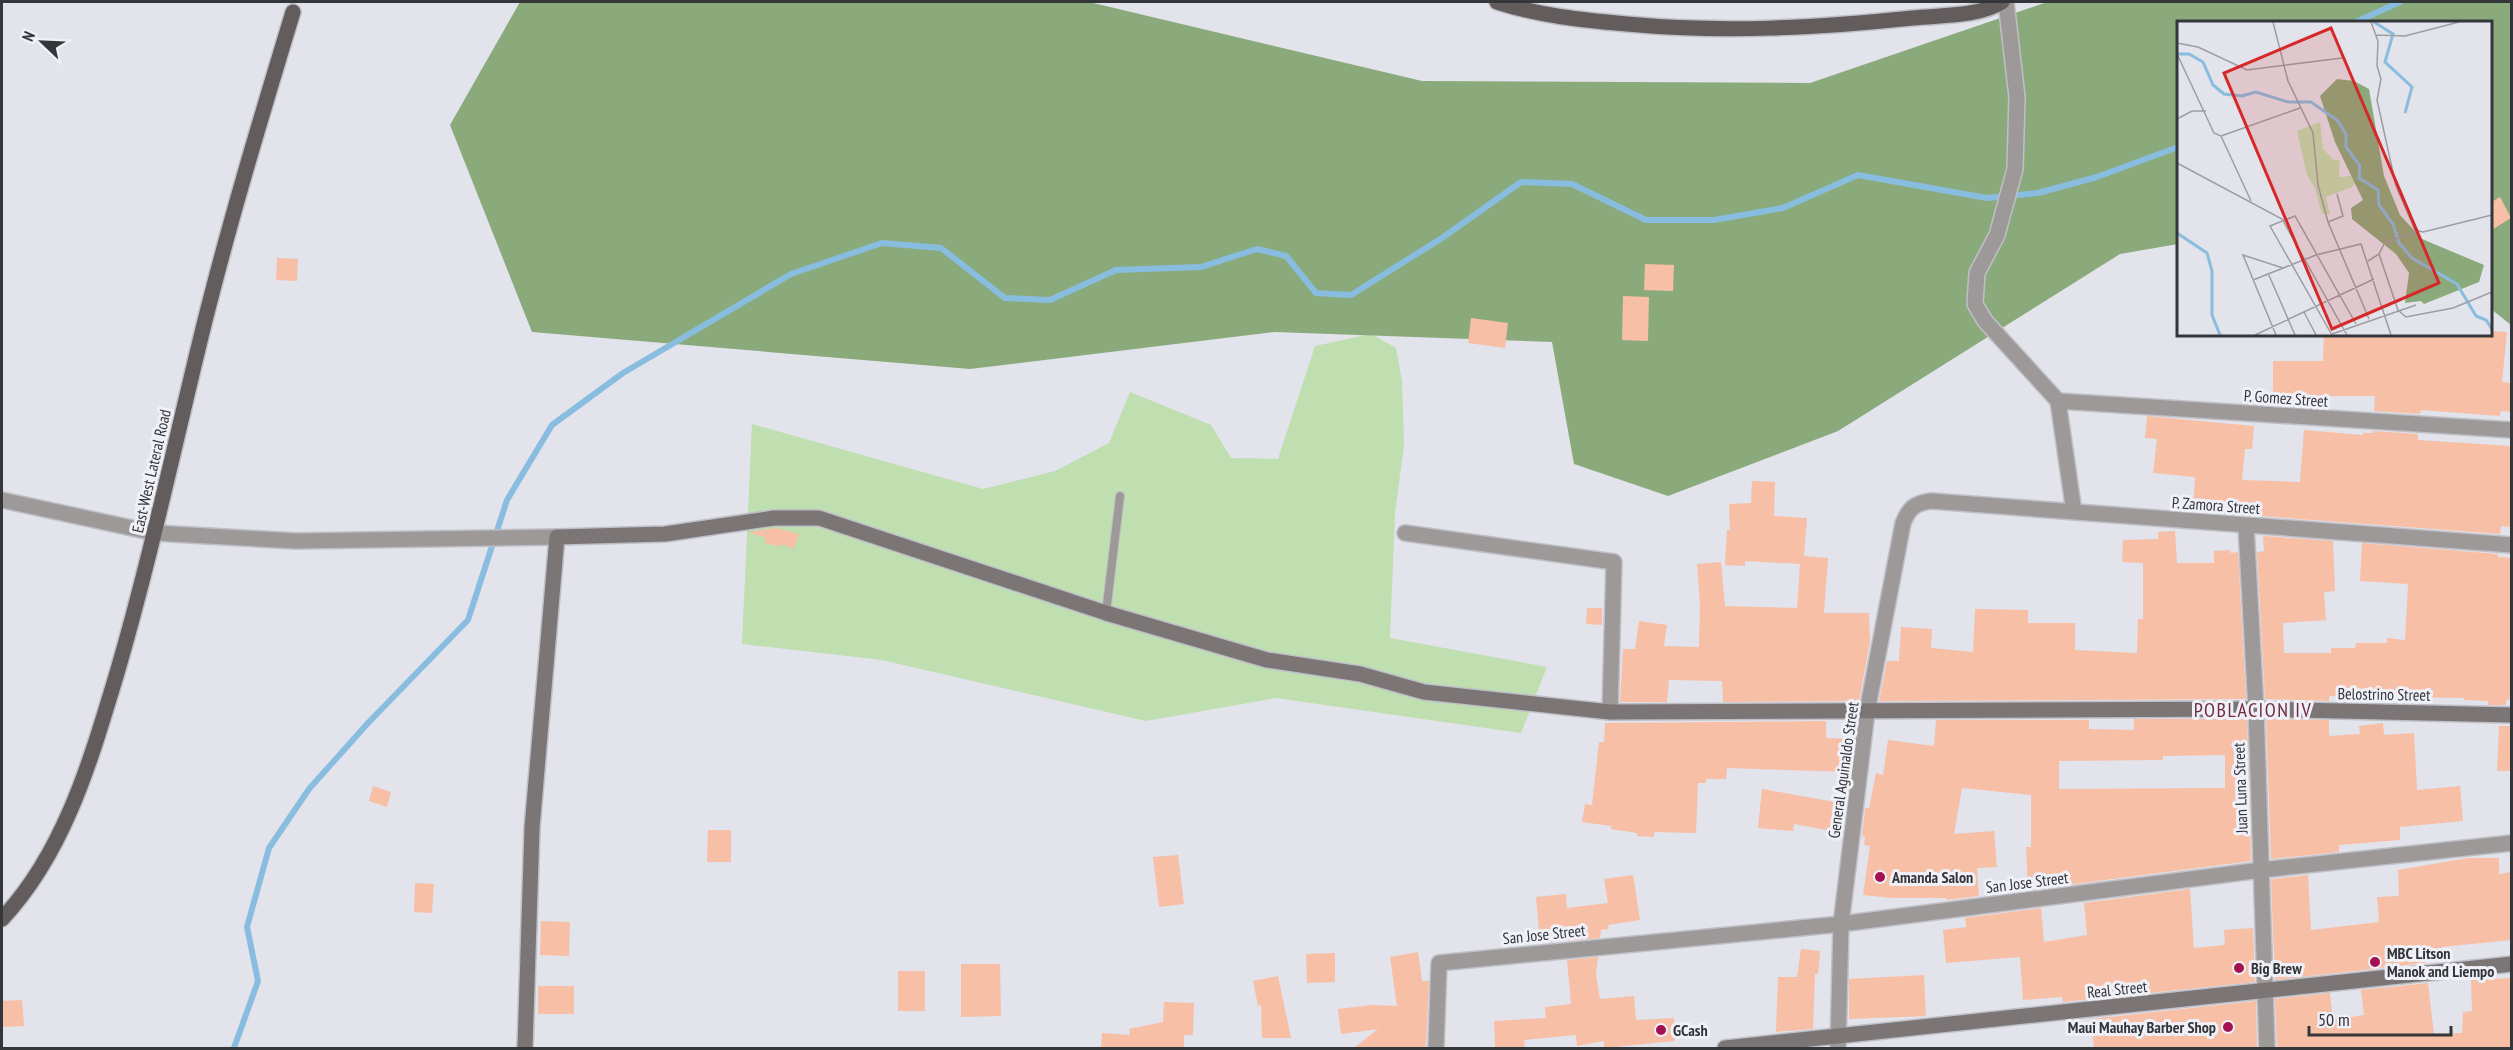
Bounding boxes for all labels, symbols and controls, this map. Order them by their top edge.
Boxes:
north arrow [12,12,72,72]
inset map [2177,21,2492,336]
text: N [17,28,39,44]
street label: P. Gomez Street [2243,385,2329,411]
street label: East-West Lateral Road [127,407,175,535]
street label: P. Zamora Street [2171,492,2261,518]
street label: Belostrino Street [2337,683,2431,705]
district label: POBLACION IV [2194,697,2312,723]
street label: General Aguinaldo Street [1824,700,1863,840]
street label: Juan Luna Street [2228,742,2252,835]
place label: Amanda Salon [1891,867,1973,887]
street label: San Jose Street [1985,867,2070,897]
marker: Amanda Salon [1873,870,1887,884]
street label: San Jose Street [1502,920,1587,948]
place label: MBC Litson Manok and Liempo [2387,943,2494,981]
marker: MBC Litson Manok and Liempo [2368,955,2382,969]
place label: Big Brew [2251,958,2302,978]
marker: Big Brew [2232,961,2246,975]
street label: Real Street [2086,976,2149,1002]
scale bar [2309,999,2452,1037]
text: 50 m [2318,1008,2350,1031]
place label: Maui Mauhay Barber Shop [2068,1017,2216,1037]
place label: GCash [1673,1020,1708,1040]
marker: Maui Mauhay Barber Shop [2221,1020,2235,1034]
marker: GCash [1654,1023,1668,1037]

